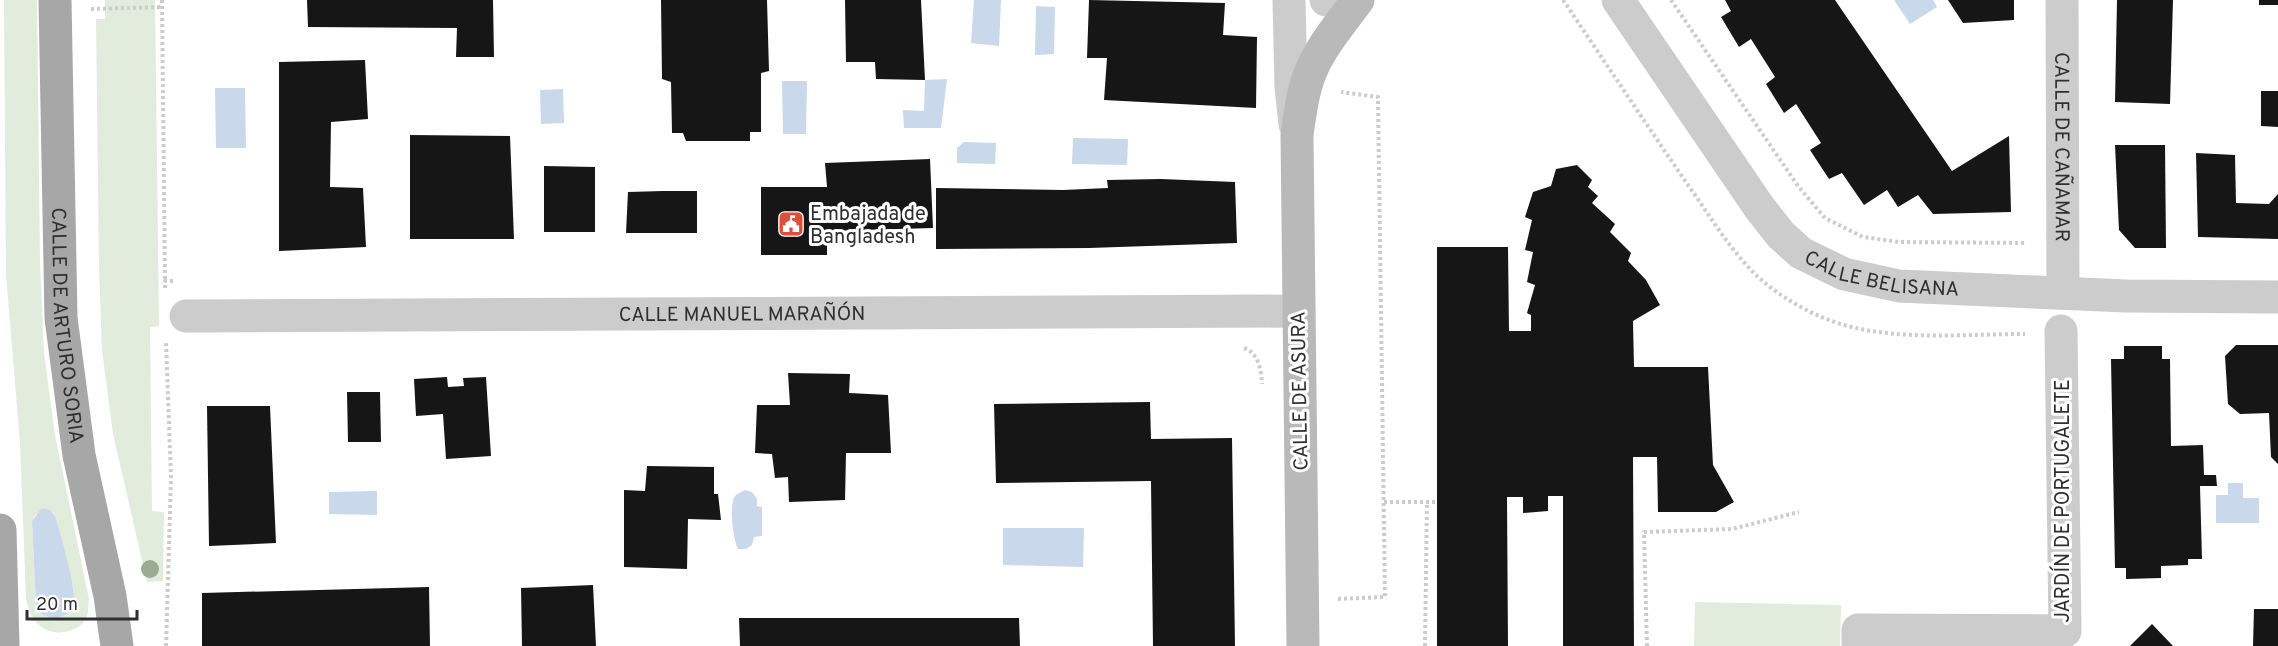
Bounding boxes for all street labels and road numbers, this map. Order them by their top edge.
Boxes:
street label: CALLE DE CAÑAMAR [2047,52,2075,242]
street label: CALLE DE ARTURO SORIA [44,207,88,445]
street label: CALLE BELISANA [1800,246,1960,304]
street label: CALLE MANUEL MARAÑÓN [619,300,865,329]
street label: CALLE DE ASURA [1287,311,1315,471]
street label: JARDÍN DE PORTUGALETE [2049,379,2077,623]

